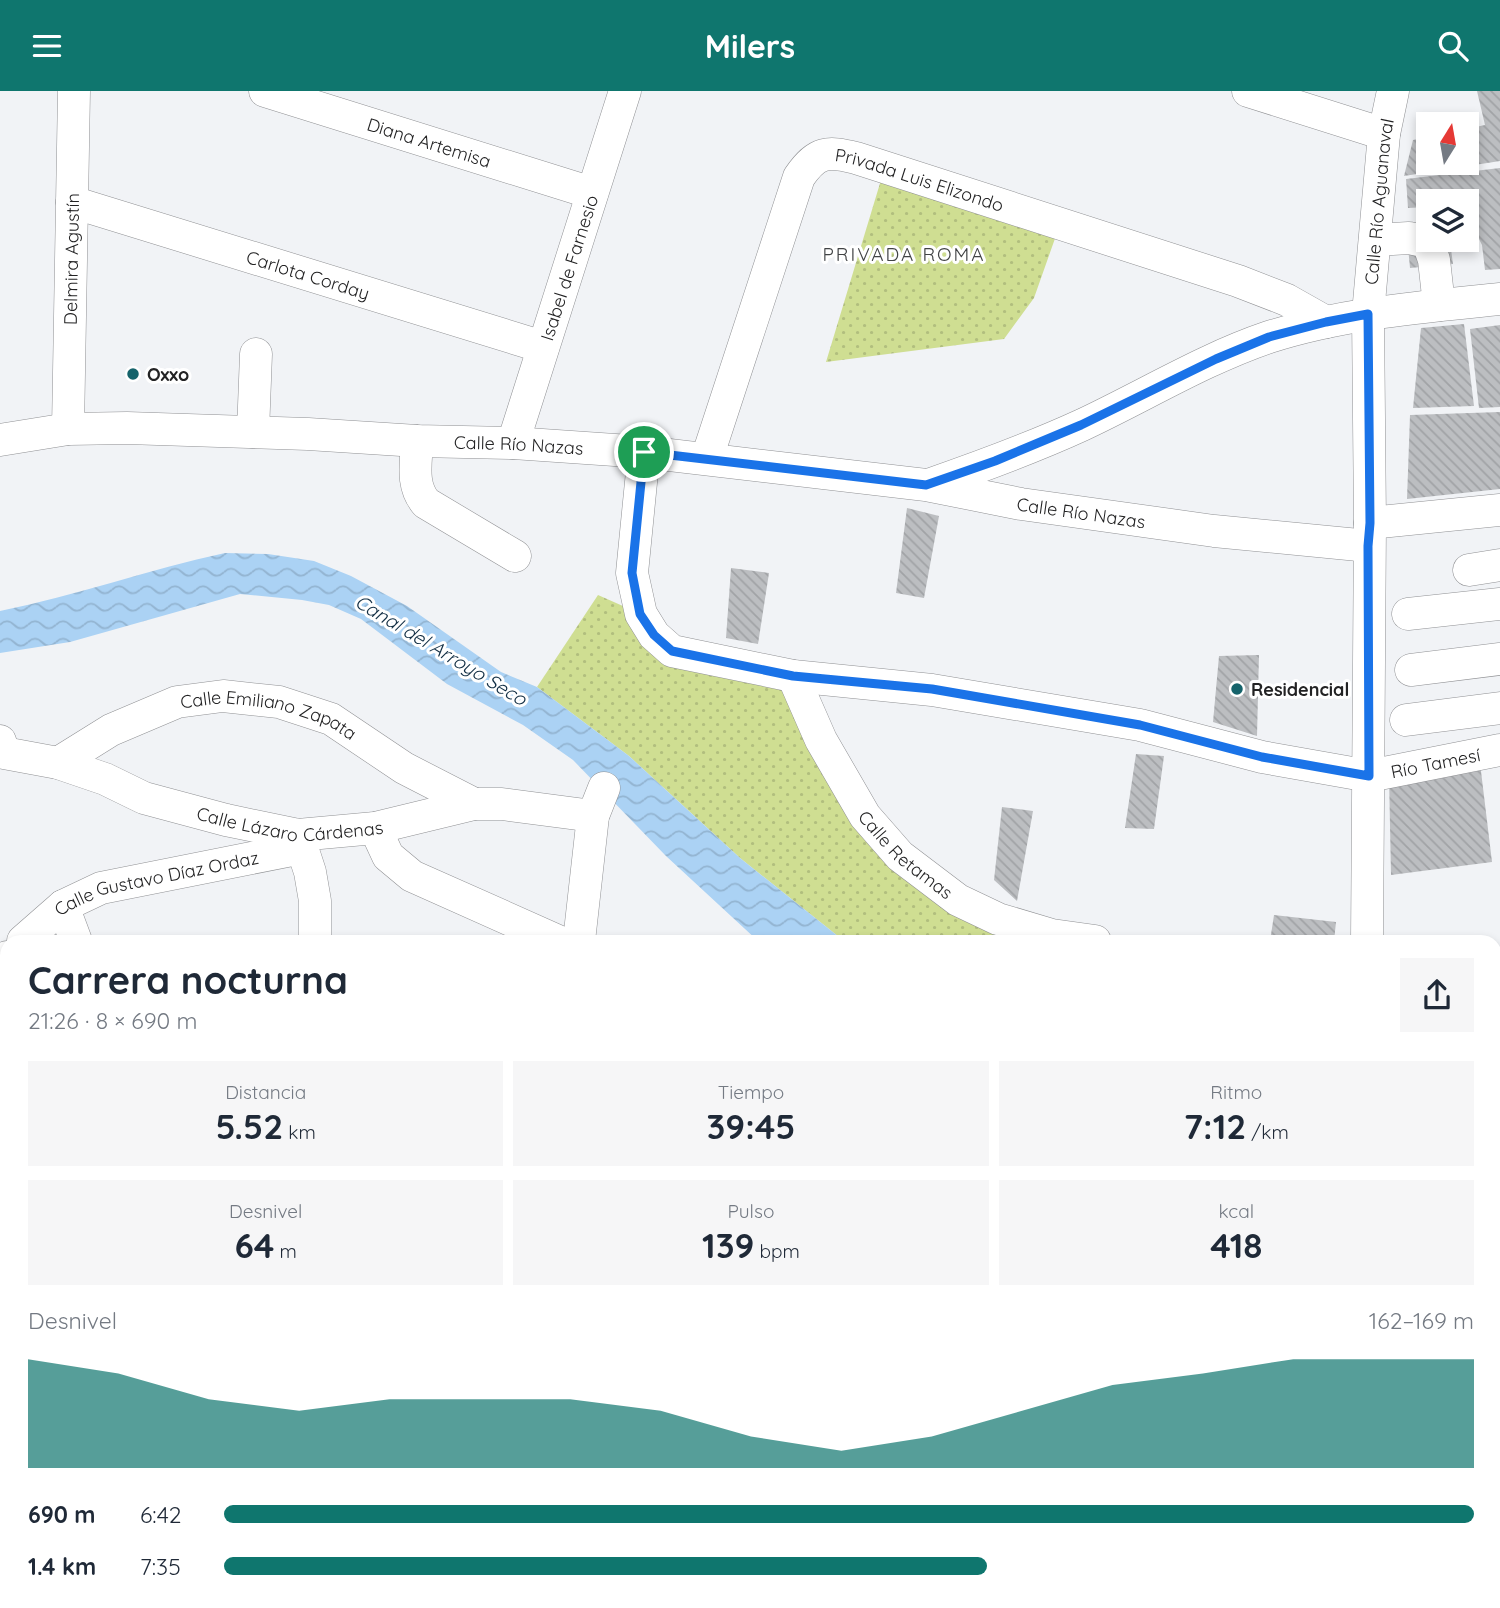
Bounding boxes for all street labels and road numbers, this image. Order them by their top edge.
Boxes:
street label: Diana Artemisa [364,112,494,172]
street label: Calle Río Aguanaval [1359,116,1399,286]
street label: Privada Luis Elizondo [834,143,1007,216]
street label: Isabel de Farnesio [535,192,603,343]
street label: Delmira Agustín [58,193,84,325]
street label: Carlota Corday [244,245,372,304]
street label: Calle Río Nazas [454,430,584,459]
street label: Calle Río Nazas [1015,492,1147,533]
street label: Calle Emiliano Zapata [179,684,361,745]
street label: Río Tamesí [1389,743,1482,783]
street label: Calle Lázaro Cárdenas [194,801,385,846]
street label: Calle Retamas [854,805,958,904]
street label: Calle Gustavo Díaz Ordaz [49,845,261,920]

